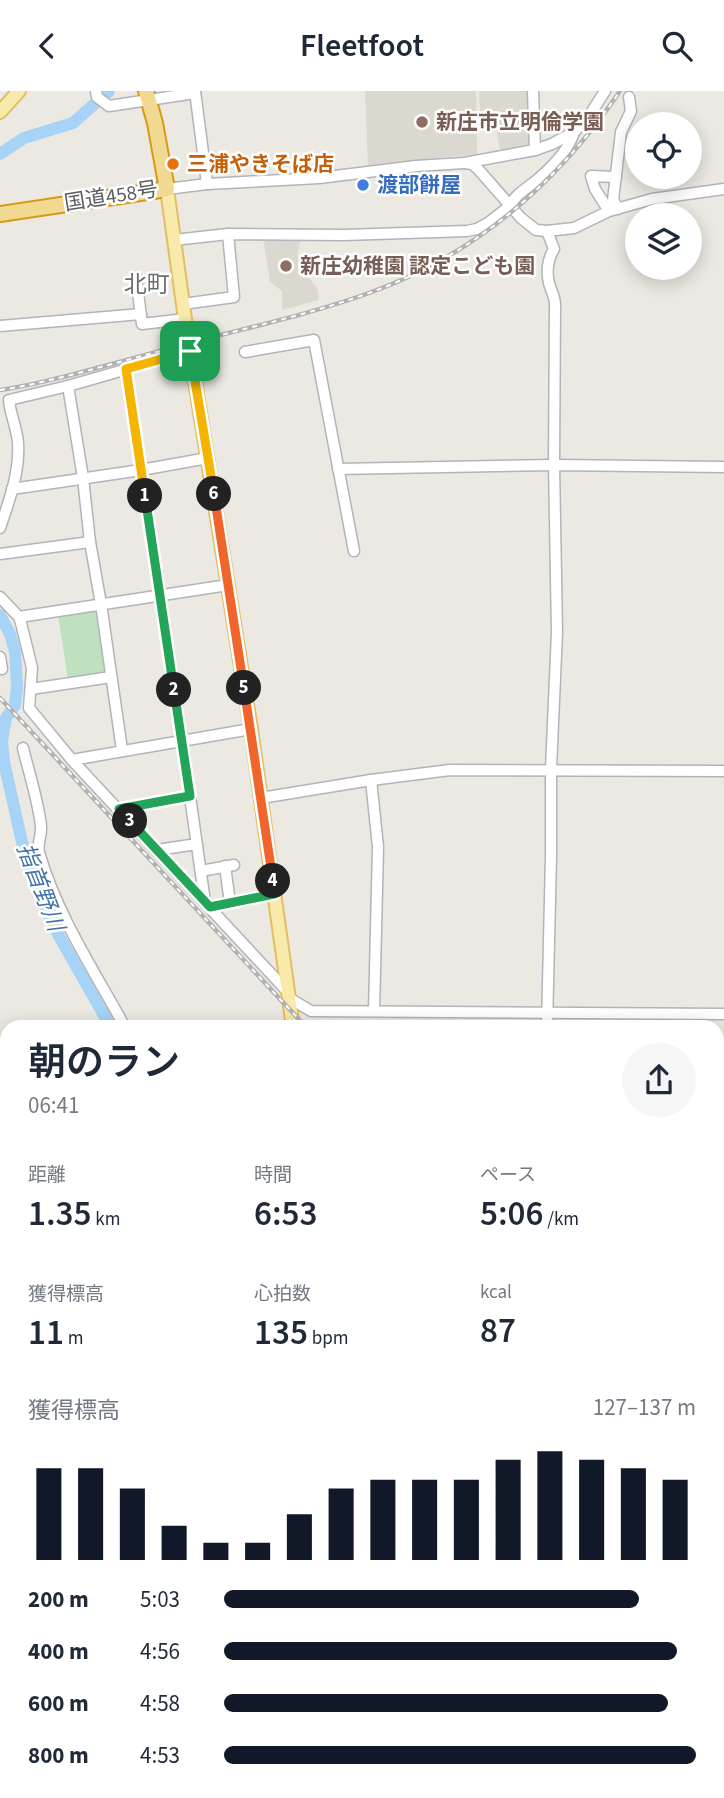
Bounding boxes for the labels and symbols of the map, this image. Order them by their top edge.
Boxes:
place label: 新庄市立明倫学園 [436,107,604,137]
marker: 新庄市立明倫学園 [414,114,430,130]
place label: 三浦やきそば店 [187,149,334,179]
marker: 三浦やきそば店 [165,156,181,172]
place label: 渡部餅屋 [377,170,461,200]
street label: 国道458号 [62,174,160,218]
marker: 渡部餅屋 [355,177,371,193]
place label: 新庄幼稚園 認定こども園 [300,251,535,281]
marker: 新庄幼稚園 認定こども園 [278,258,294,274]
district label: 北町 [124,268,170,301]
pin [160,321,220,381]
pin: 6 [196,477,232,511]
pin: 1 [128,479,162,513]
pin: 5 [226,671,262,705]
pin: 2 [156,673,192,707]
pin: 3 [113,803,148,839]
water label: 指首野川 [9,838,73,939]
pin: 4 [256,863,290,899]

